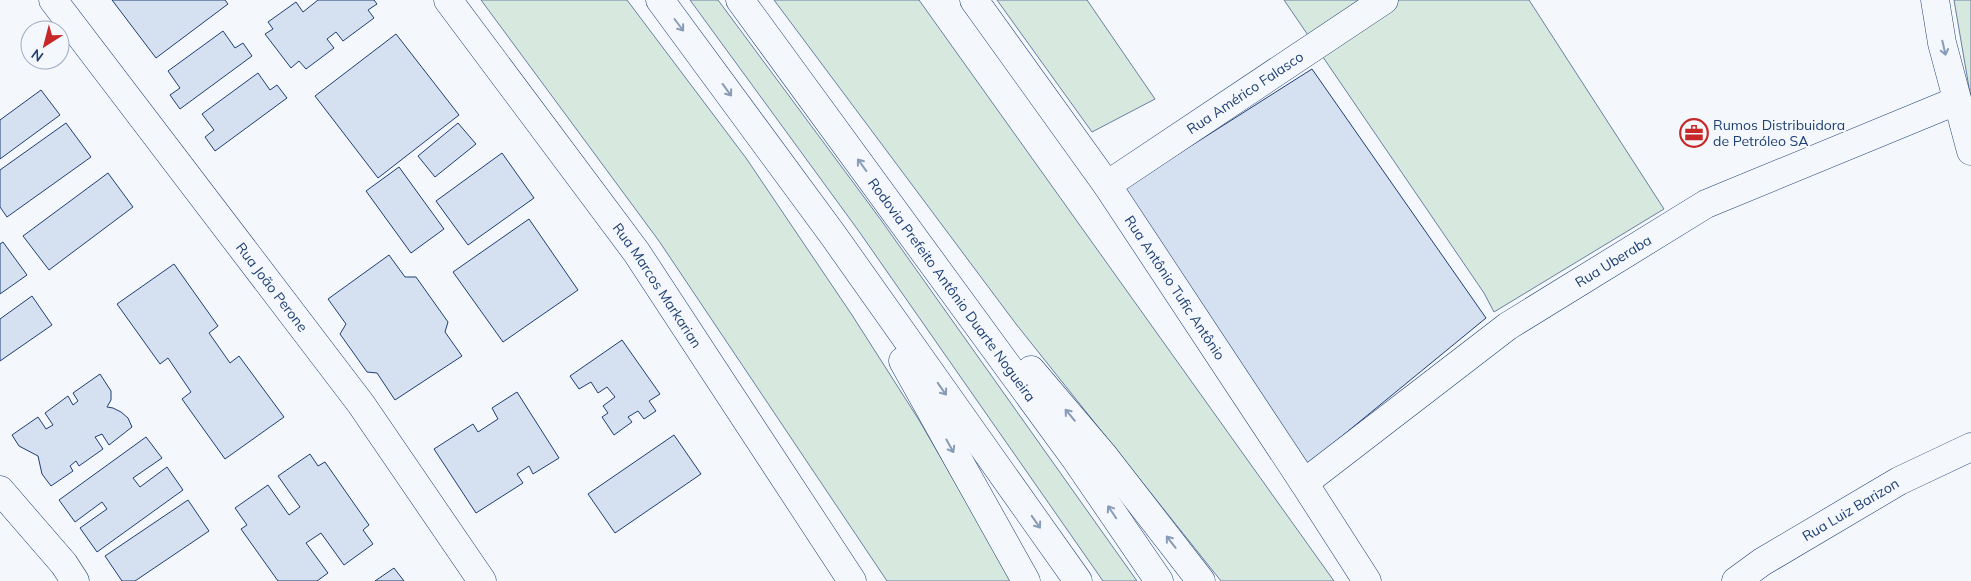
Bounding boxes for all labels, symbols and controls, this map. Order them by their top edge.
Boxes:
one-way arrow [674,18,685,31]
north arrow [20,20,70,70]
one-way arrow [1940,40,1949,56]
text: N [28,45,47,66]
street label: Rua Américo Falasco [1183,47,1307,138]
one-way arrow [722,83,732,97]
place label: Rumos Distribuidora de Petróleo SA [1713,116,1845,150]
office icon: Rumos Distribuidora de Petróleo SA [1679,118,1709,148]
one-way arrow [856,159,867,172]
street label: Rodovia Prefeito Antônio Duarte Nogueira [864,174,1040,405]
street label: Rua Antônio Tufic Antônio [1121,212,1229,363]
street label: Rua Marcos Markarian [609,219,706,351]
street label: Rua Uberaba [1572,231,1655,291]
street label: Rua João Perone [232,239,312,335]
one-way arrow [937,382,947,396]
one-way arrow [1064,409,1075,422]
one-way arrow [946,438,956,452]
street label: Rua Luiz Barizon [1799,474,1902,545]
one-way arrow [1107,505,1117,519]
one-way arrow [1031,515,1041,529]
one-way arrow [1166,535,1176,549]

